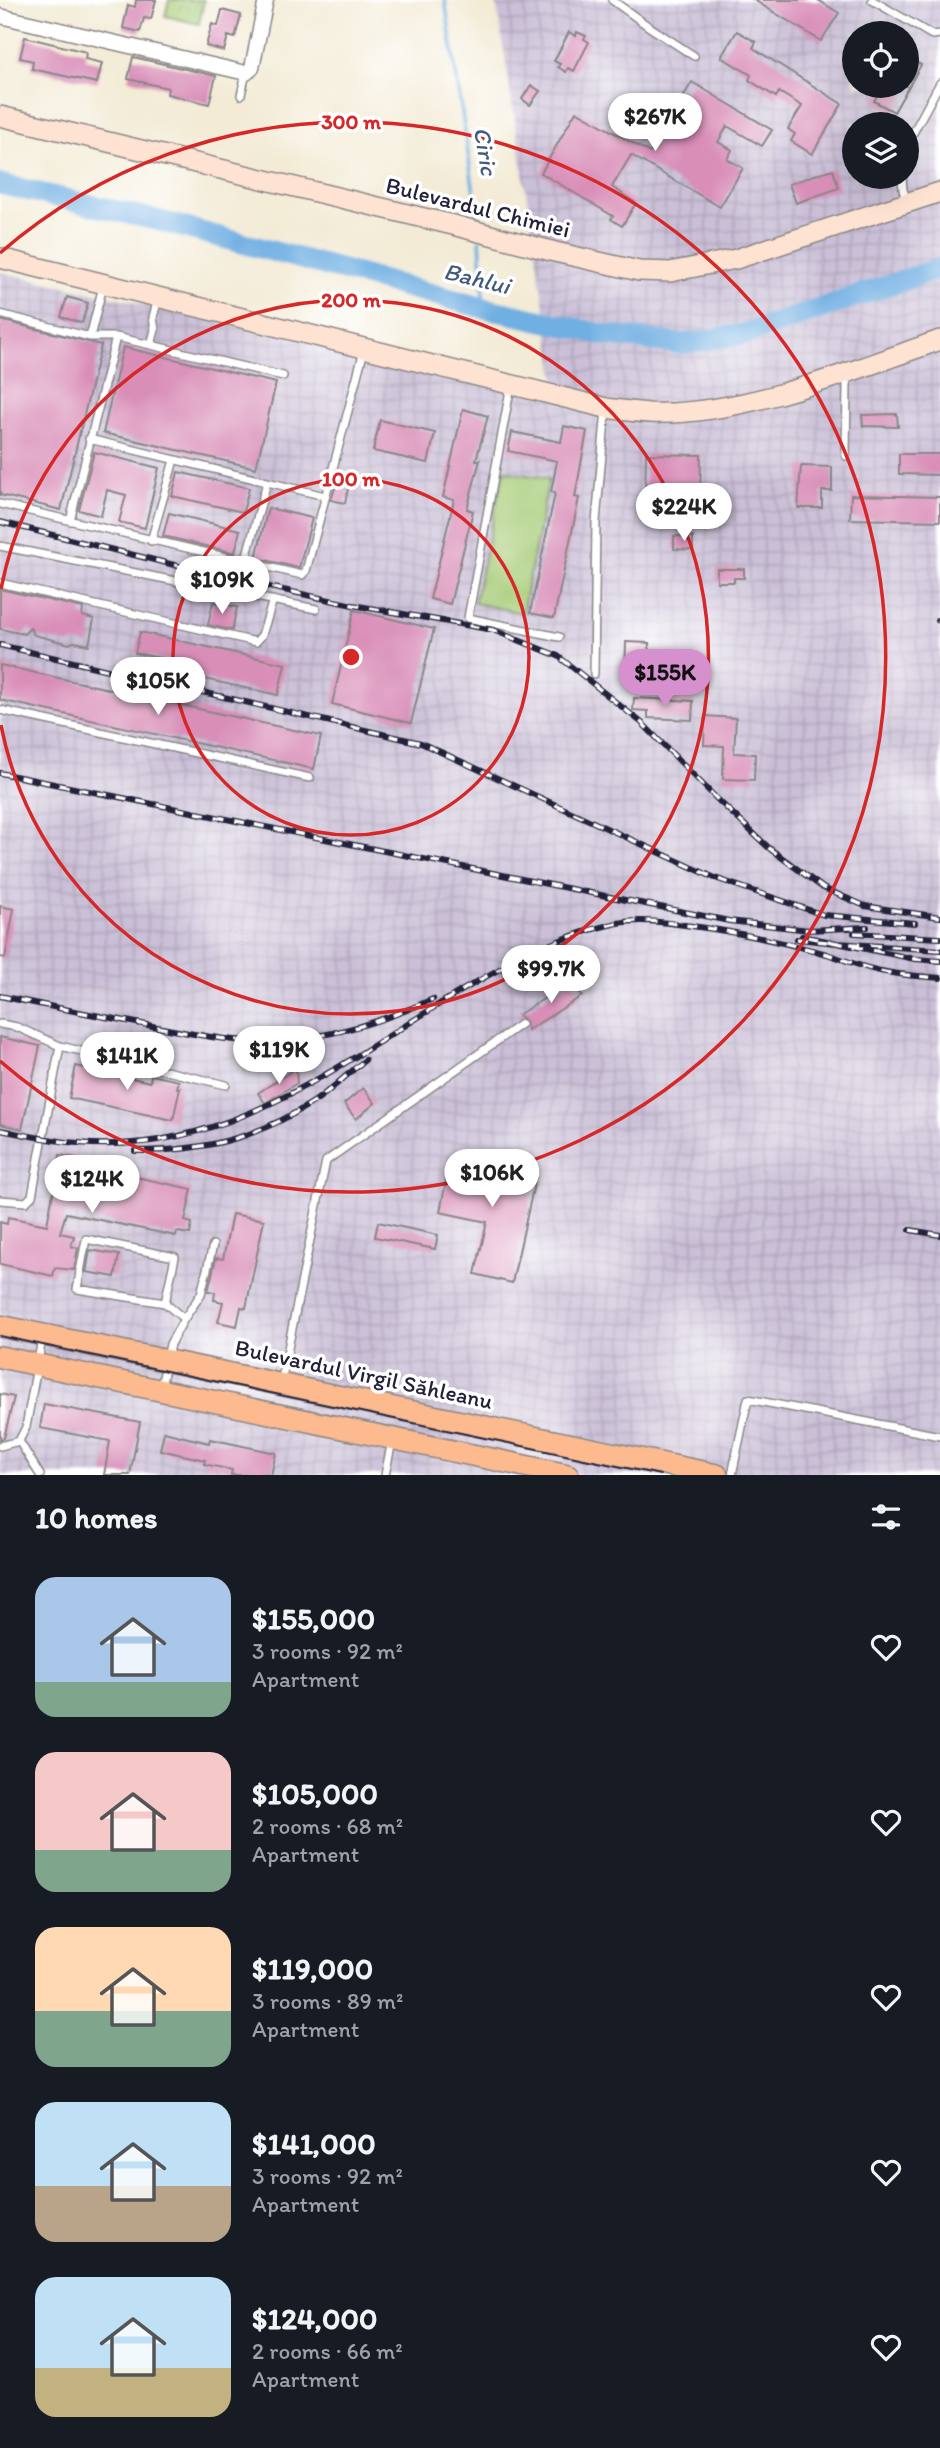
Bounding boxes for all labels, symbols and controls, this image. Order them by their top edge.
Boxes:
map controls [842,21,919,189]
button: locate [842,21,919,98]
pin: $267K [606,94,704,153]
text: $267K [624,102,686,130]
text: 300 m [321,109,381,134]
button: layers [842,112,919,189]
water label: Ciric [468,125,504,179]
street label: Bulevardul Chimiei [383,171,573,243]
water label: Bahlui [441,256,516,301]
text: 200 m [321,287,381,312]
text: 100 m [322,466,380,491]
pin: $224K [635,484,733,543]
text: $224K [652,492,716,520]
pin: $109K [173,556,271,616]
text: $109K [190,565,254,593]
centre of rings [339,645,363,669]
pin: $155K [616,650,714,709]
pin: $105K [109,658,207,717]
text: $155K [634,658,696,686]
text: $105K [126,666,190,694]
pin: $99.7K [494,946,608,1005]
text: $99.7K [517,954,585,982]
pin: $119K [230,1026,328,1086]
pin: $141K [78,1032,176,1092]
text: $119K [249,1035,309,1063]
text: $141K [96,1041,158,1069]
pin: $106K [443,1150,541,1209]
pin: $124K [43,1156,141,1215]
text: $106K [460,1158,524,1186]
text: $124K [61,1164,123,1192]
street label: Bulevardul Virgil Săhleanu [233,1333,496,1415]
icon: filters [867,1498,905,1536]
text: 10 homes [35,1499,158,1536]
text: $155,000 [252,1600,375,1637]
icon: home [91,1605,175,1689]
icon: heart [867,1628,905,1666]
text: 3 rooms · 92 m² [252,1637,403,1665]
text: Apartment [252,1665,359,1693]
text: $105,000 [252,1775,378,1812]
icon: home [91,1780,175,1864]
icon: heart [867,1803,905,1841]
text: 2 rooms · 68 m² [252,1812,403,1840]
text: Apartment [252,1840,359,1868]
text: $119,000 [252,1950,373,1987]
icon: home [91,1955,175,2039]
icon: heart [867,1978,905,2016]
text: 3 rooms · 89 m² [252,1987,403,2015]
text: Apartment [252,2015,359,2043]
text: $141,000 [252,2125,376,2162]
icon: home [91,2130,175,2214]
icon: heart [867,2153,905,2191]
text: 3 rooms · 92 m² [252,2162,403,2190]
text: Apartment [252,2190,359,2218]
text: $124,000 [252,2300,378,2337]
icon: home [91,2305,175,2389]
icon: heart [867,2328,905,2366]
text: 2 rooms · 66 m² [252,2337,403,2365]
text: Apartment [252,2365,359,2393]

